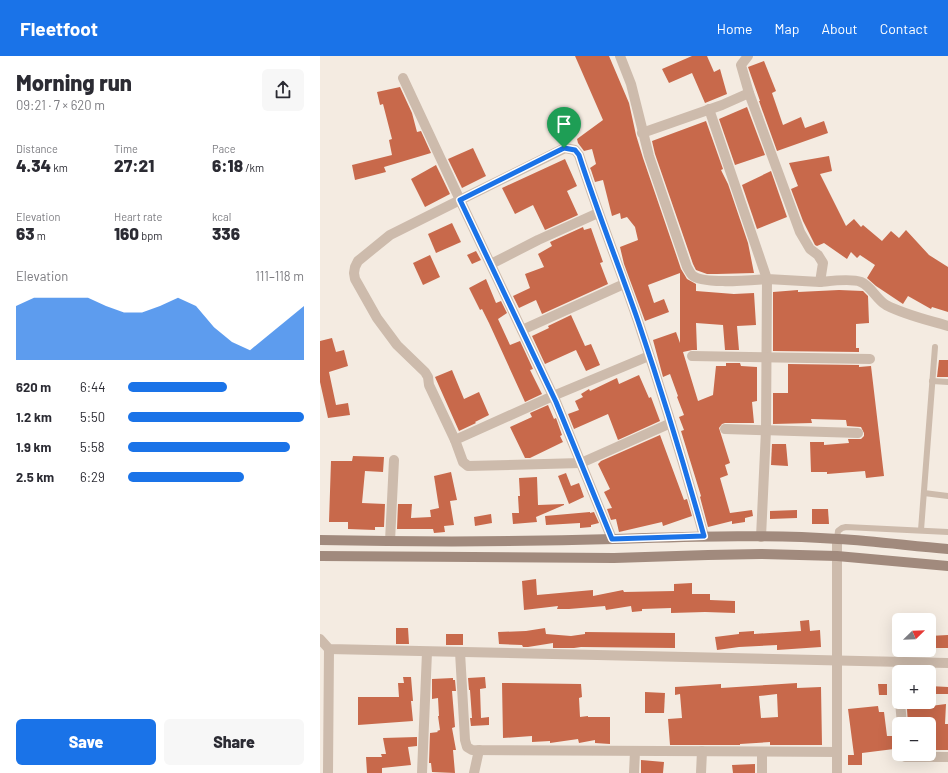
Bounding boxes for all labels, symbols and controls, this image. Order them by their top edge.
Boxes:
text: Fleetfoot [20,17,98,40]
text: Home [717,20,753,37]
text: Map [775,20,799,37]
text: About [821,20,858,37]
text: Contact [880,20,928,37]
text: Morning run [16,69,132,95]
button: share [262,69,304,111]
text: 09:21 · 7 × 620 m [16,97,105,113]
pin [547,107,581,148]
icon: arrive [553,113,575,135]
text: Distance [16,142,58,155]
text: Time [114,142,138,155]
text: Pace [212,142,236,155]
text: 4.34 [16,155,51,175]
text: 27:21 [114,155,154,175]
text: 6:18 [212,155,243,175]
text: km [51,161,68,174]
text: /km [243,161,264,174]
text: Elevation [16,210,60,223]
text: Heart rate [114,210,162,223]
text: kcal [212,210,231,223]
text: 63 [16,223,35,243]
text: 160 [114,223,139,243]
text: 336 [212,223,240,243]
text: m [35,229,46,242]
text: bpm [139,229,162,242]
text: Elevation [16,268,68,284]
text: 111–118 m [255,268,304,284]
text: 620 m [16,379,51,395]
text: 6:44 [80,379,105,395]
text: 1.2 km [16,409,52,425]
text: 5:50 [80,409,105,425]
text: 1.9 km [16,439,51,455]
text: 5:58 [80,439,105,455]
text: 2.5 km [16,469,54,485]
text: 6:29 [80,469,105,485]
north arrow [892,613,936,657]
map controls [892,613,936,761]
button: + [892,665,936,709]
button: − [892,717,936,761]
button: Save [16,719,156,765]
button: Share [164,719,304,765]

